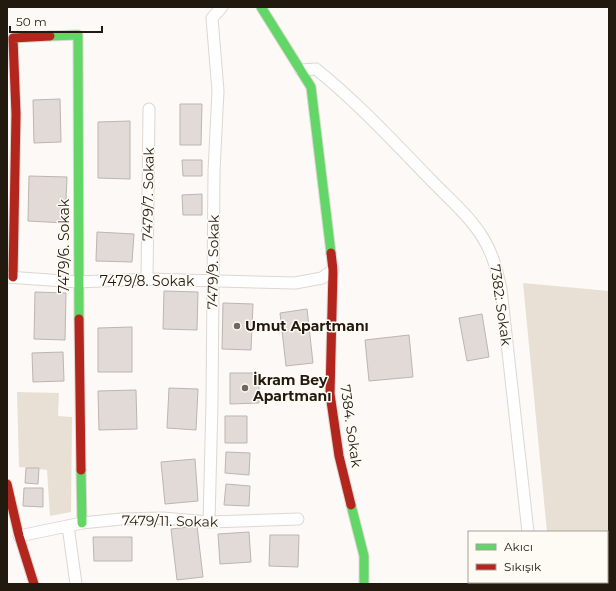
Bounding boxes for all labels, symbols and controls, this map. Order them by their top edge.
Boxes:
scale bar [10,8,102,34]
text: 50 m [16,14,47,29]
street label: 7479/7. Sokak [138,146,158,241]
street label: 7479/6. Sokak [55,198,73,293]
street label: 7479/9. Sokak [203,214,223,309]
street label: 7382: Sokak [486,263,516,347]
street label: 7479/8. Sokak [100,272,195,290]
place label: Umut Apartmanı [245,317,369,335]
marker: Umut Apartmanı [232,321,242,331]
place label: İkram Bey Apartmanı [252,371,331,405]
marker: İkram Bey Apartmanı [240,383,250,393]
street label: 7384. Sokak [336,383,366,469]
street label: 7479/11. Sokak [122,511,219,531]
legend [468,531,608,583]
text: Akıcı [504,539,533,554]
text: Sıkışık [504,559,542,574]

